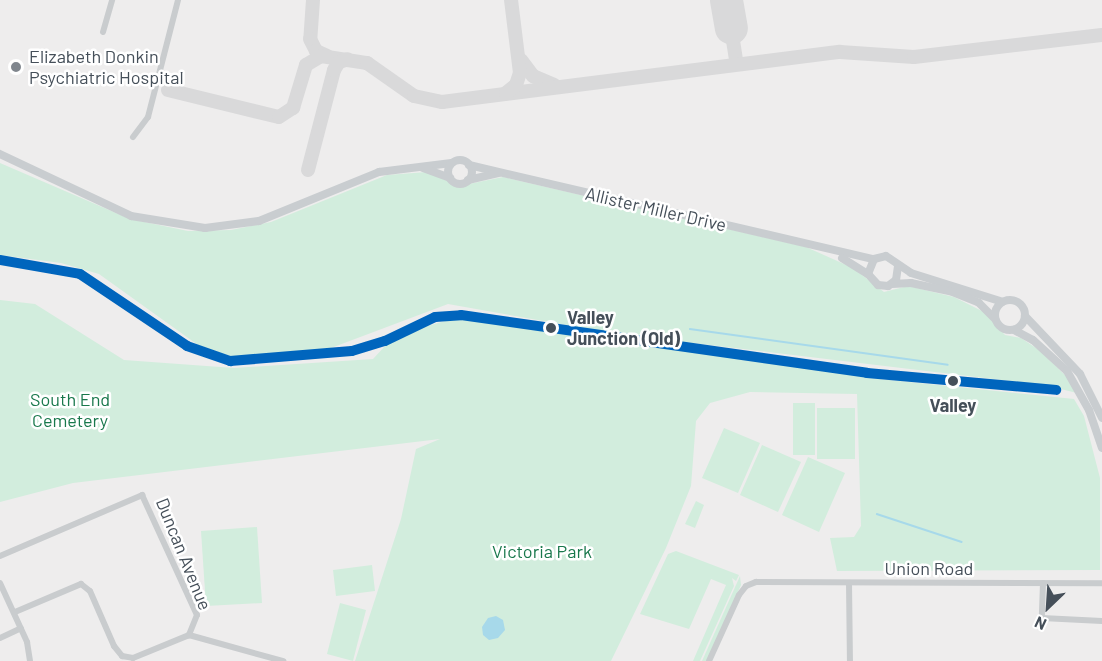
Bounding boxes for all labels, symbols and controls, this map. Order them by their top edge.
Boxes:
place label: Elizabeth Donkin Psychiatric Hospital [29,46,184,88]
marker: Elizabeth Donkin Psychiatric Hospital [7,58,25,76]
street label: Allister Miller Drive [583,182,729,236]
place label: Valley Junction (Old) [567,307,680,350]
marker: Valley Junction (Old) [540,317,562,339]
marker: Valley [942,370,964,392]
park label: South End Cemetery [30,389,110,432]
place label: Valley [930,394,976,416]
street label: Duncan Avenue [152,495,216,613]
park label: Victoria Park [492,540,592,562]
street label: Union Road [885,557,973,579]
north arrow [1018,577,1078,637]
text: N [1031,613,1049,635]

